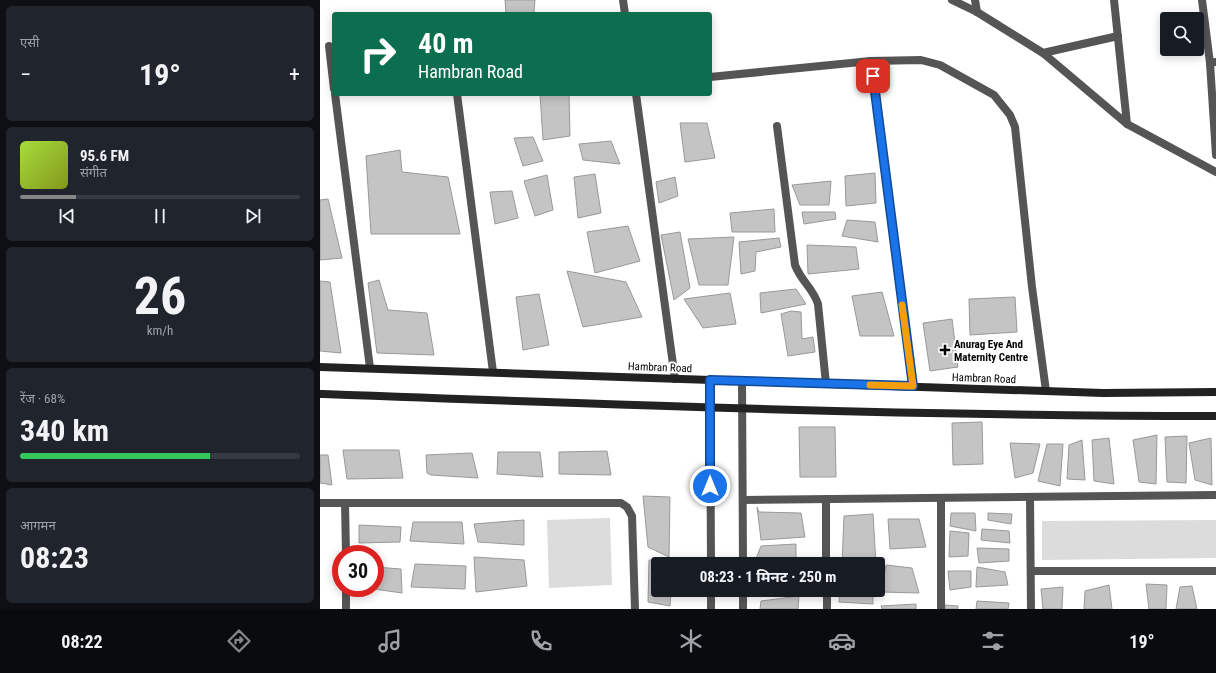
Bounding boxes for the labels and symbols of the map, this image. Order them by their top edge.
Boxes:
pin [856,59,890,93]
place label: Anurag Eye And Maternity Centre [954,338,1028,364]
marker: Anurag Eye And Maternity Centre [939,344,951,356]
street label: Hambran Road [628,360,692,375]
street label: Hambran Road [952,371,1016,386]
position arrow [689,465,731,507]
speed limit sign: 30 [332,545,384,597]

